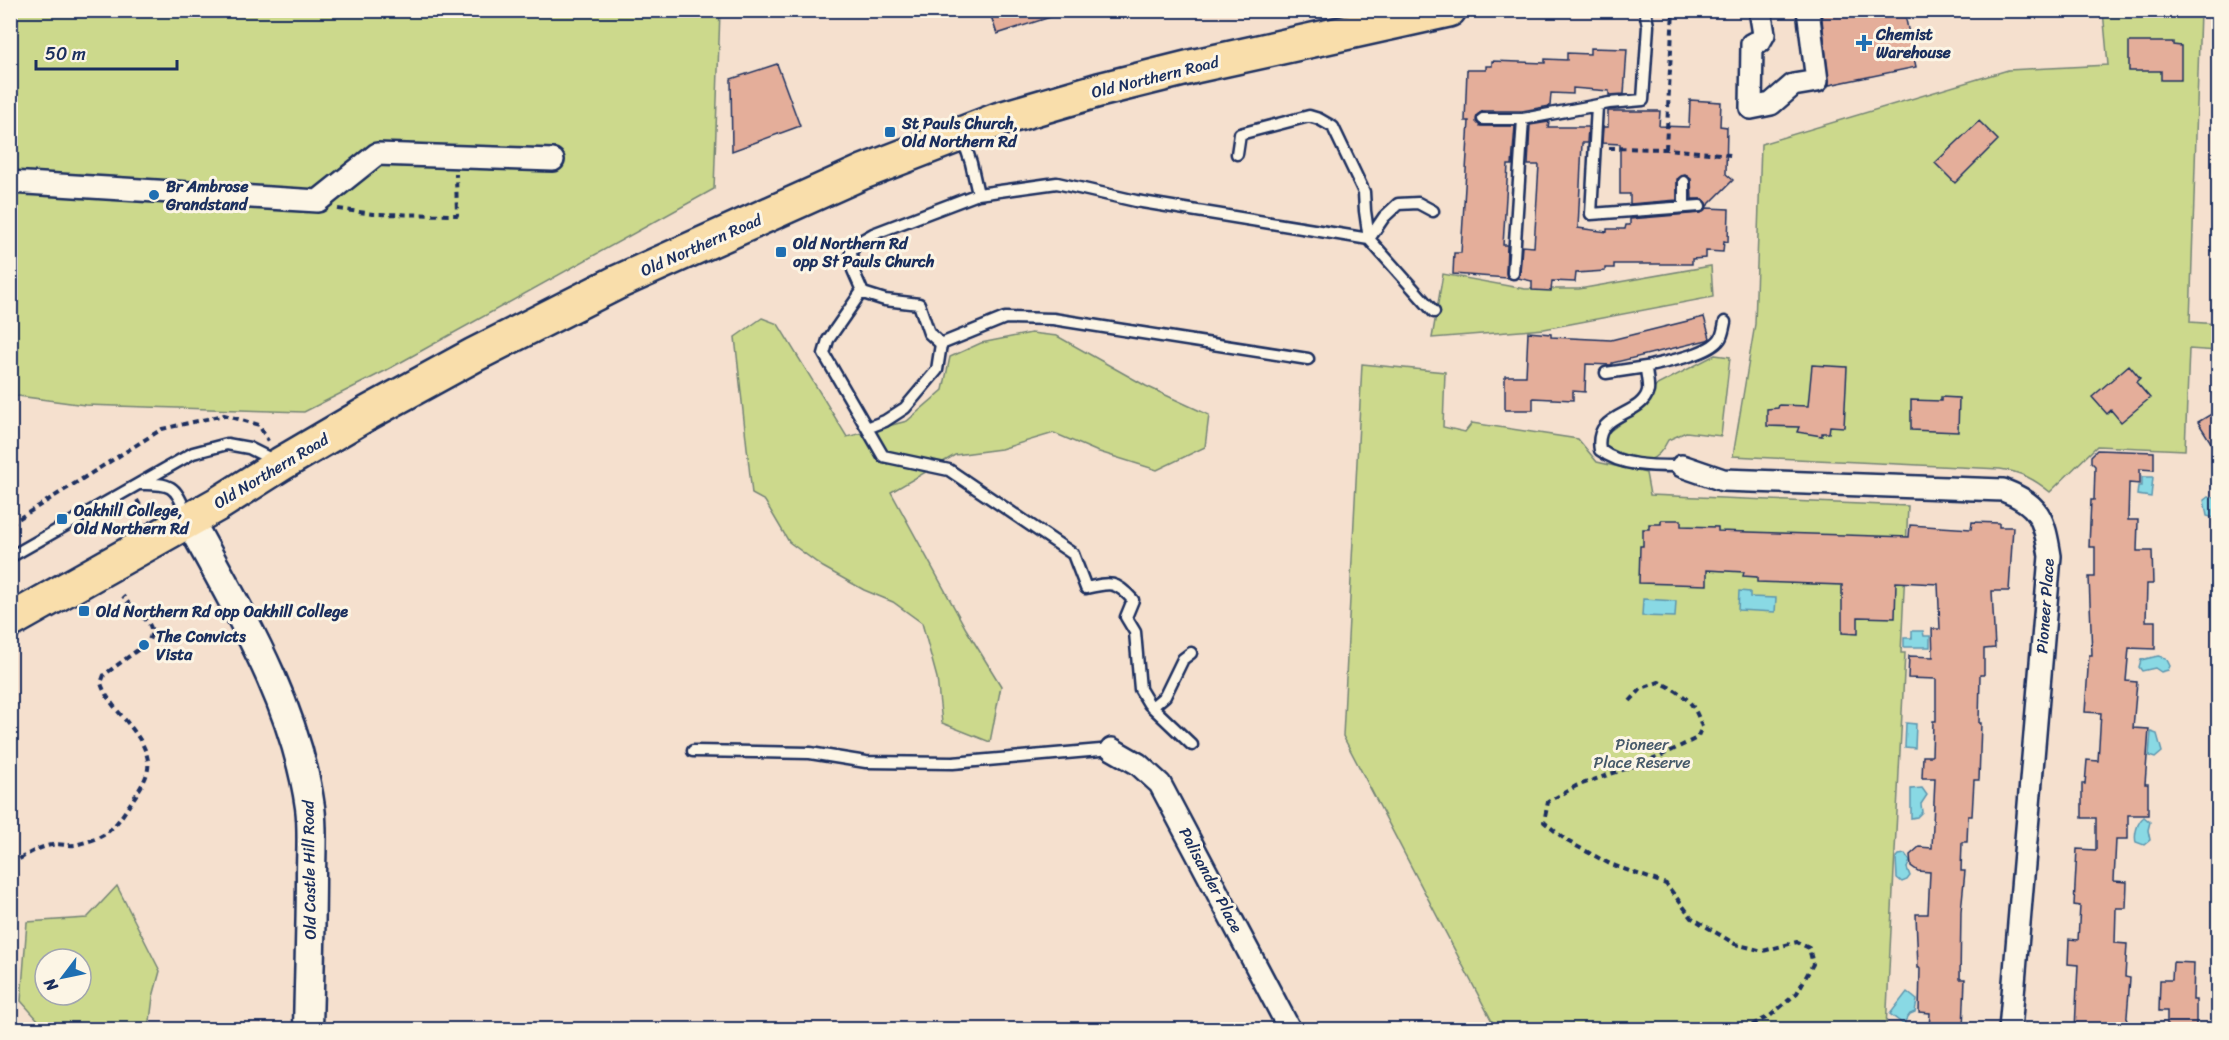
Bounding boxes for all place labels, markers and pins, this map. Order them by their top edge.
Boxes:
place label: Chemist Warehouse [1875,20,1952,67]
marker: Chemist Warehouse [1857,36,1871,50]
place label: St Pauls Church, Old Northern Rd [901,109,1018,156]
marker: St Pauls Church, Old Northern Rd [883,125,897,139]
place label: Br Ambrose Grandstand [165,172,249,219]
marker: Br Ambrose Grandstand [147,188,161,202]
place label: Old Northern Rd opp St Pauls Church [792,229,935,276]
marker: Old Northern Rd opp St Pauls Church [774,245,788,259]
place label: Oakhill College, Old Northern Rd [73,496,190,543]
marker: Oakhill College, Old Northern Rd [55,512,69,526]
place label: Old Northern Rd opp Oakhill College [95,597,348,626]
marker: Old Northern Rd opp Oakhill College [77,604,91,618]
place label: The Convicts Vista [156,622,246,669]
marker: The Convicts Vista [137,638,151,652]

